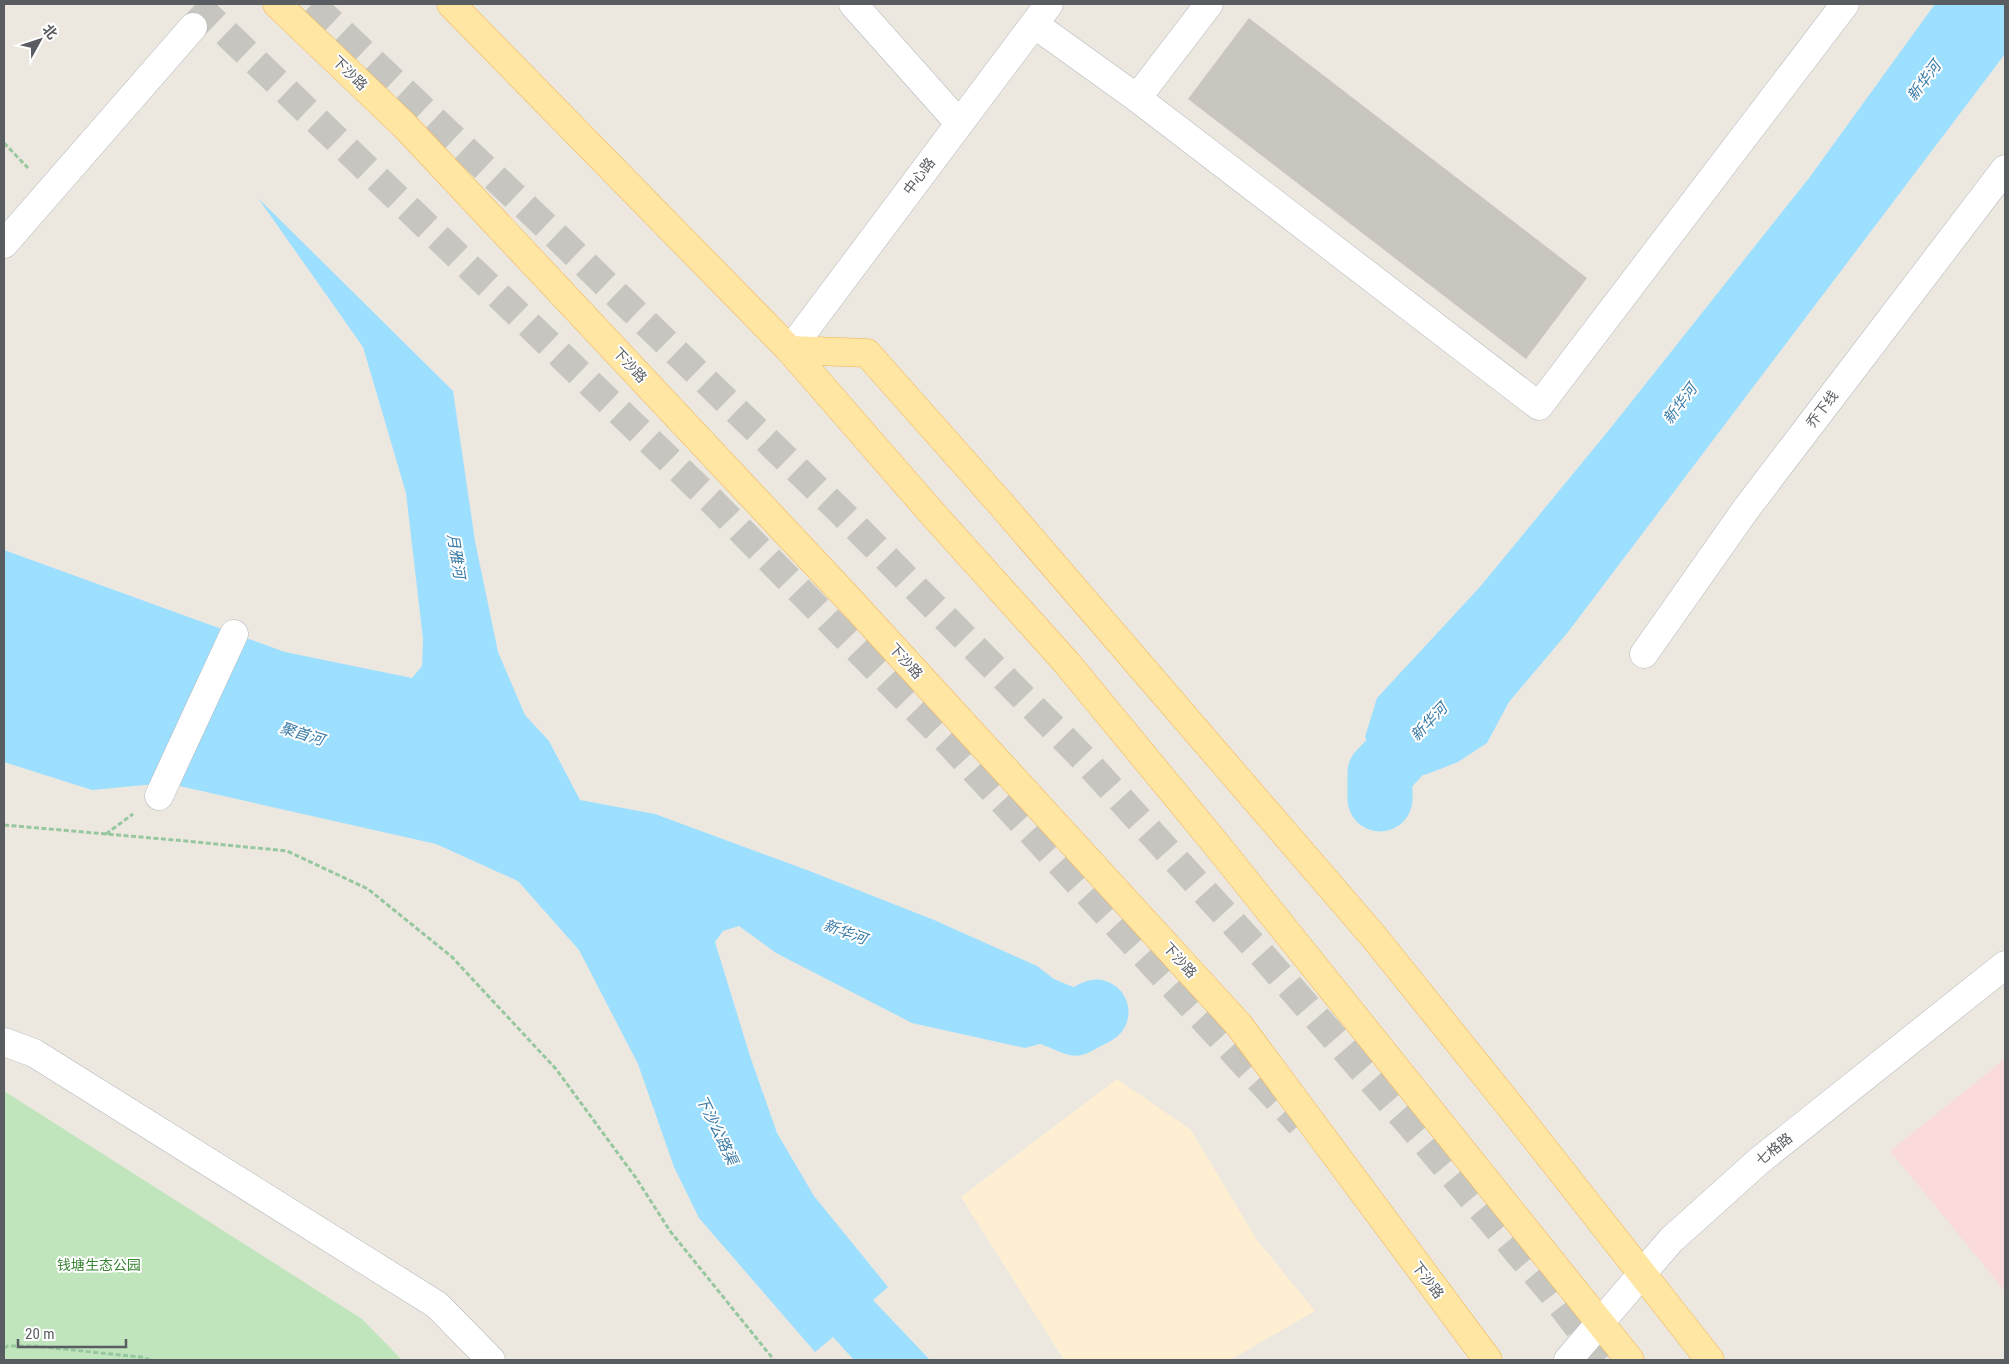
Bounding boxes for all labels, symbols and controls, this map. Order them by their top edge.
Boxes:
north arrow [15,15,65,65]
text: 北 [39,21,61,42]
street label: 下沙路 [329,53,371,93]
water label: 新华河 [1903,55,1947,104]
street label: 中心路 [900,154,938,198]
street label: 下沙路 [610,344,650,386]
water label: 新华河 [1659,378,1703,427]
street label: 乔下线 [1803,387,1841,431]
water label: 月雅河 [444,532,469,583]
street label: 下沙路 [886,640,926,682]
water label: 新华河 [1407,697,1453,744]
water label: 聚首河 [278,719,329,750]
water label: 新华河 [821,916,872,949]
street label: 下沙路 [1160,939,1200,981]
water label: 下沙公路渠 [692,1092,742,1169]
street label: 七格路 [1753,1130,1795,1168]
park label: 钱塘生态公园 [57,1257,141,1273]
street label: 下沙路 [1409,1258,1447,1302]
scale bar [18,1316,125,1348]
text: 20 m [25,1325,55,1343]

